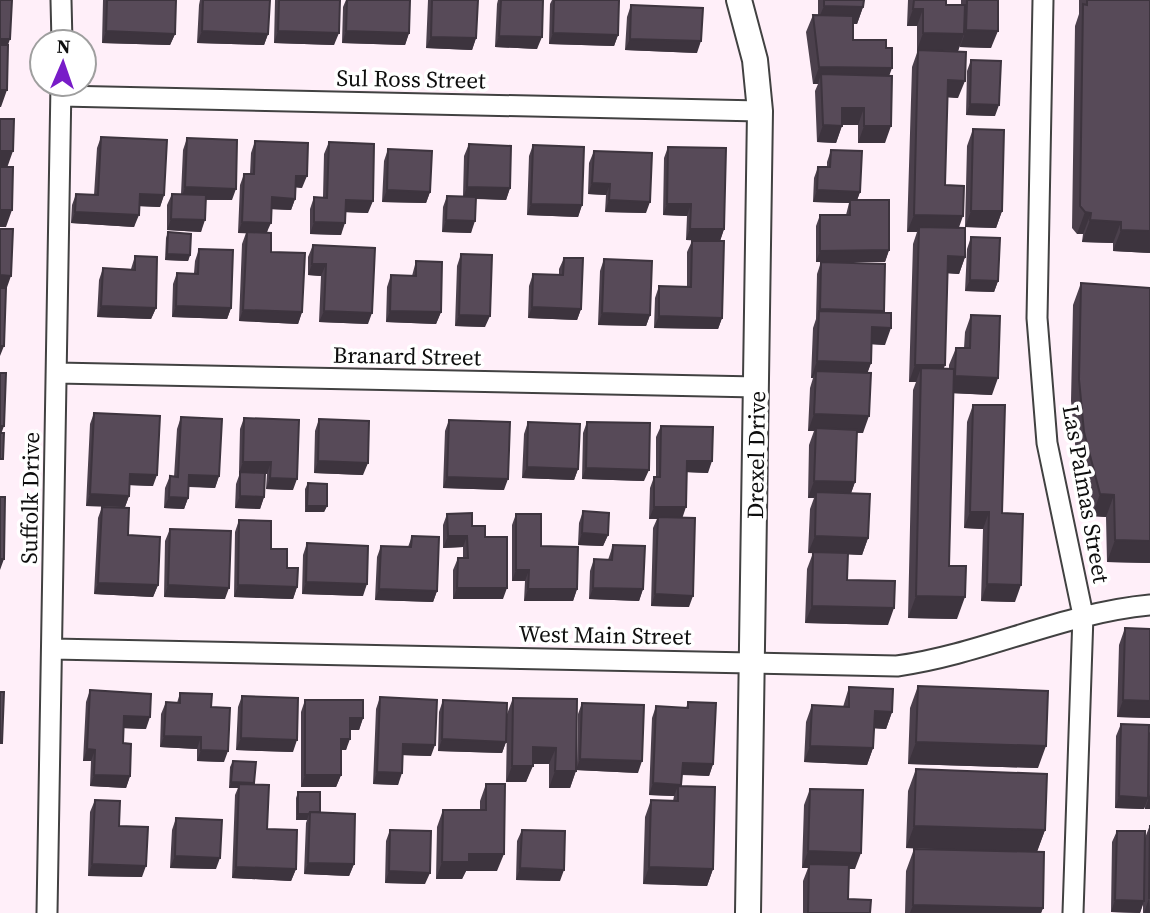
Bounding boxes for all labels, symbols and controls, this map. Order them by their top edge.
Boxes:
north arrow [28,28,98,98]
text: N [56,33,71,59]
street label: Sul Ross Street [336,62,486,96]
street label: Branard Street [333,339,482,373]
street label: Drexel Drive [739,391,773,519]
street label: Las Palmas Street [1055,403,1117,586]
street label: Suffolk Drive [13,432,47,564]
street label: West Main Street [518,617,692,653]

